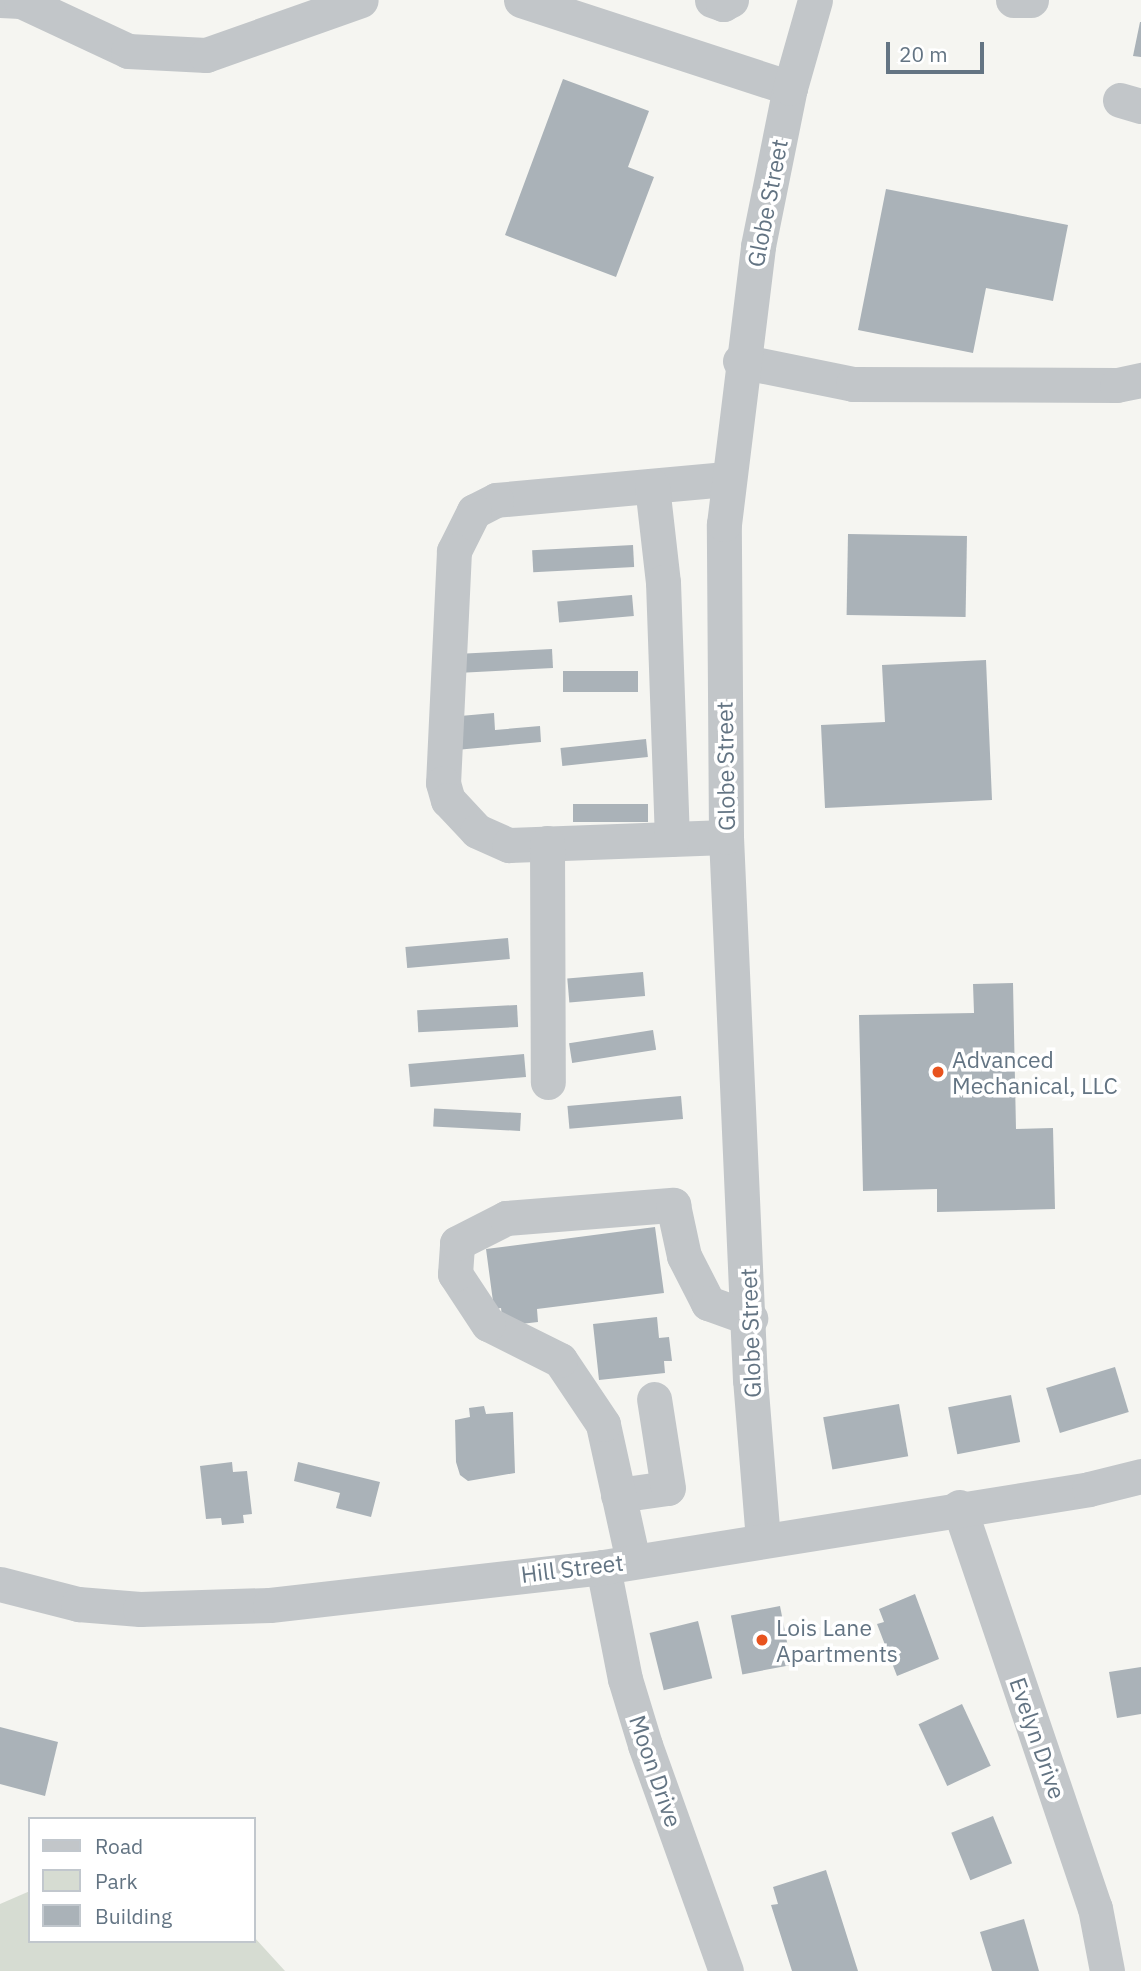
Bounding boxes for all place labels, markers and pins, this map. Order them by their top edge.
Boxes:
place label: Advanced Mechanical, LLC [952,1045,1118,1099]
marker: Advanced Mechanical, LLC [930,1064,946,1080]
place label: Lois Lane Apartments [776,1613,898,1667]
marker: Lois Lane Apartments [754,1632,770,1648]

